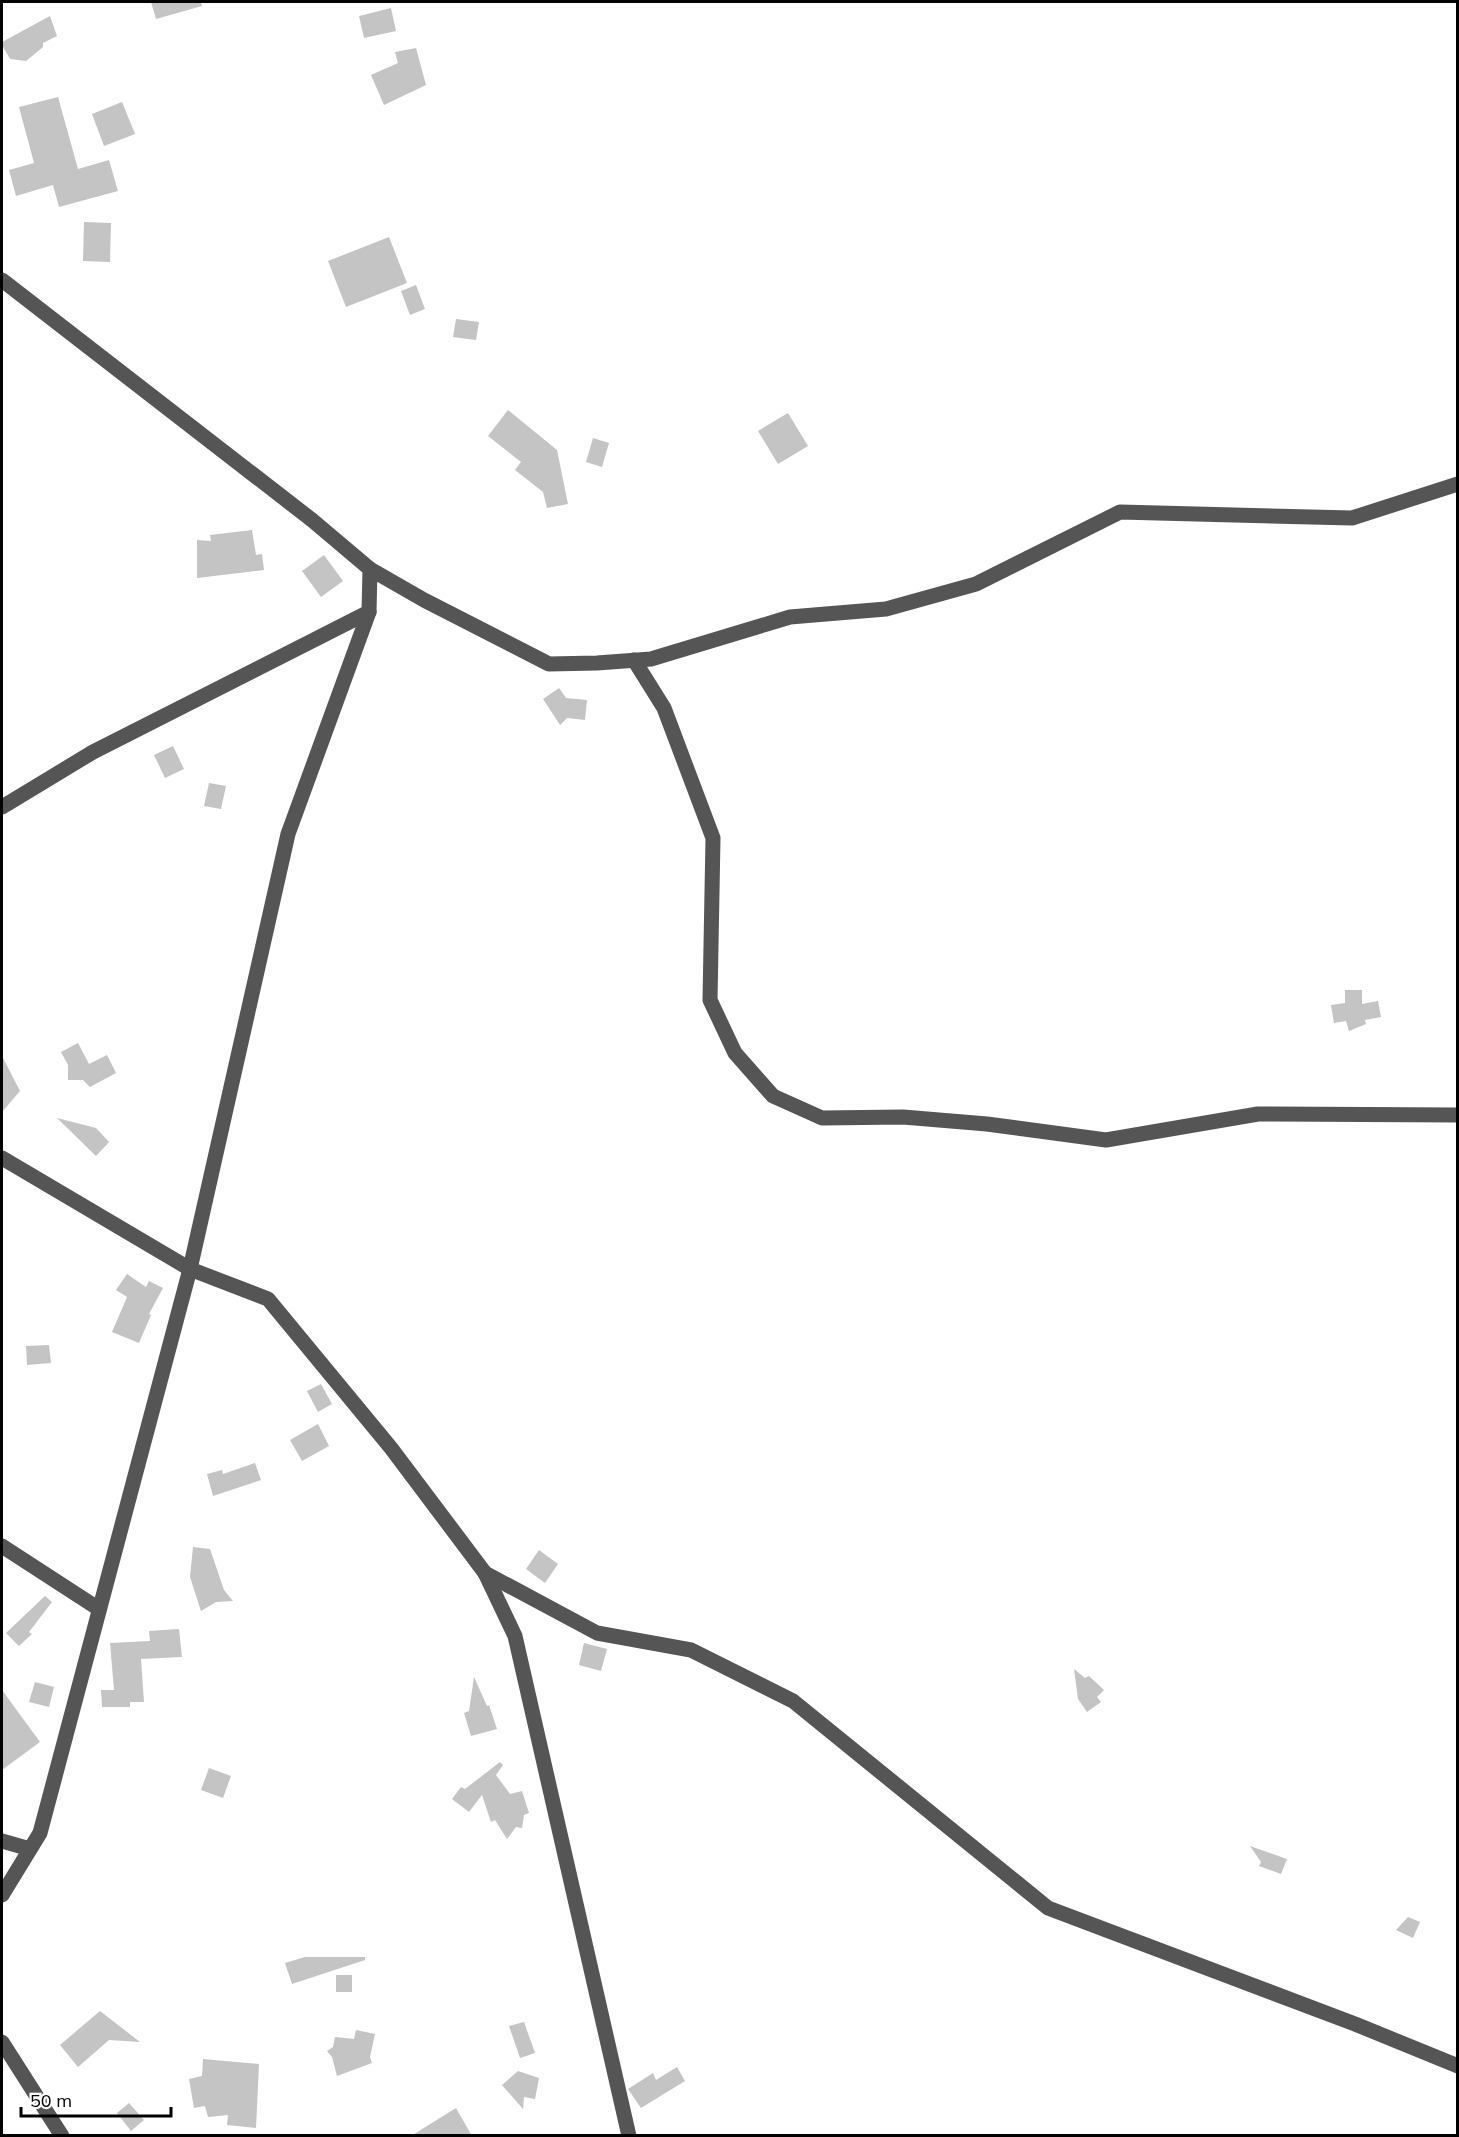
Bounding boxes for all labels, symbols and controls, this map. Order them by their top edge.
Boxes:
scale bar [21,2080,171,2118]
text: 50 m [30,2089,72,2112]

